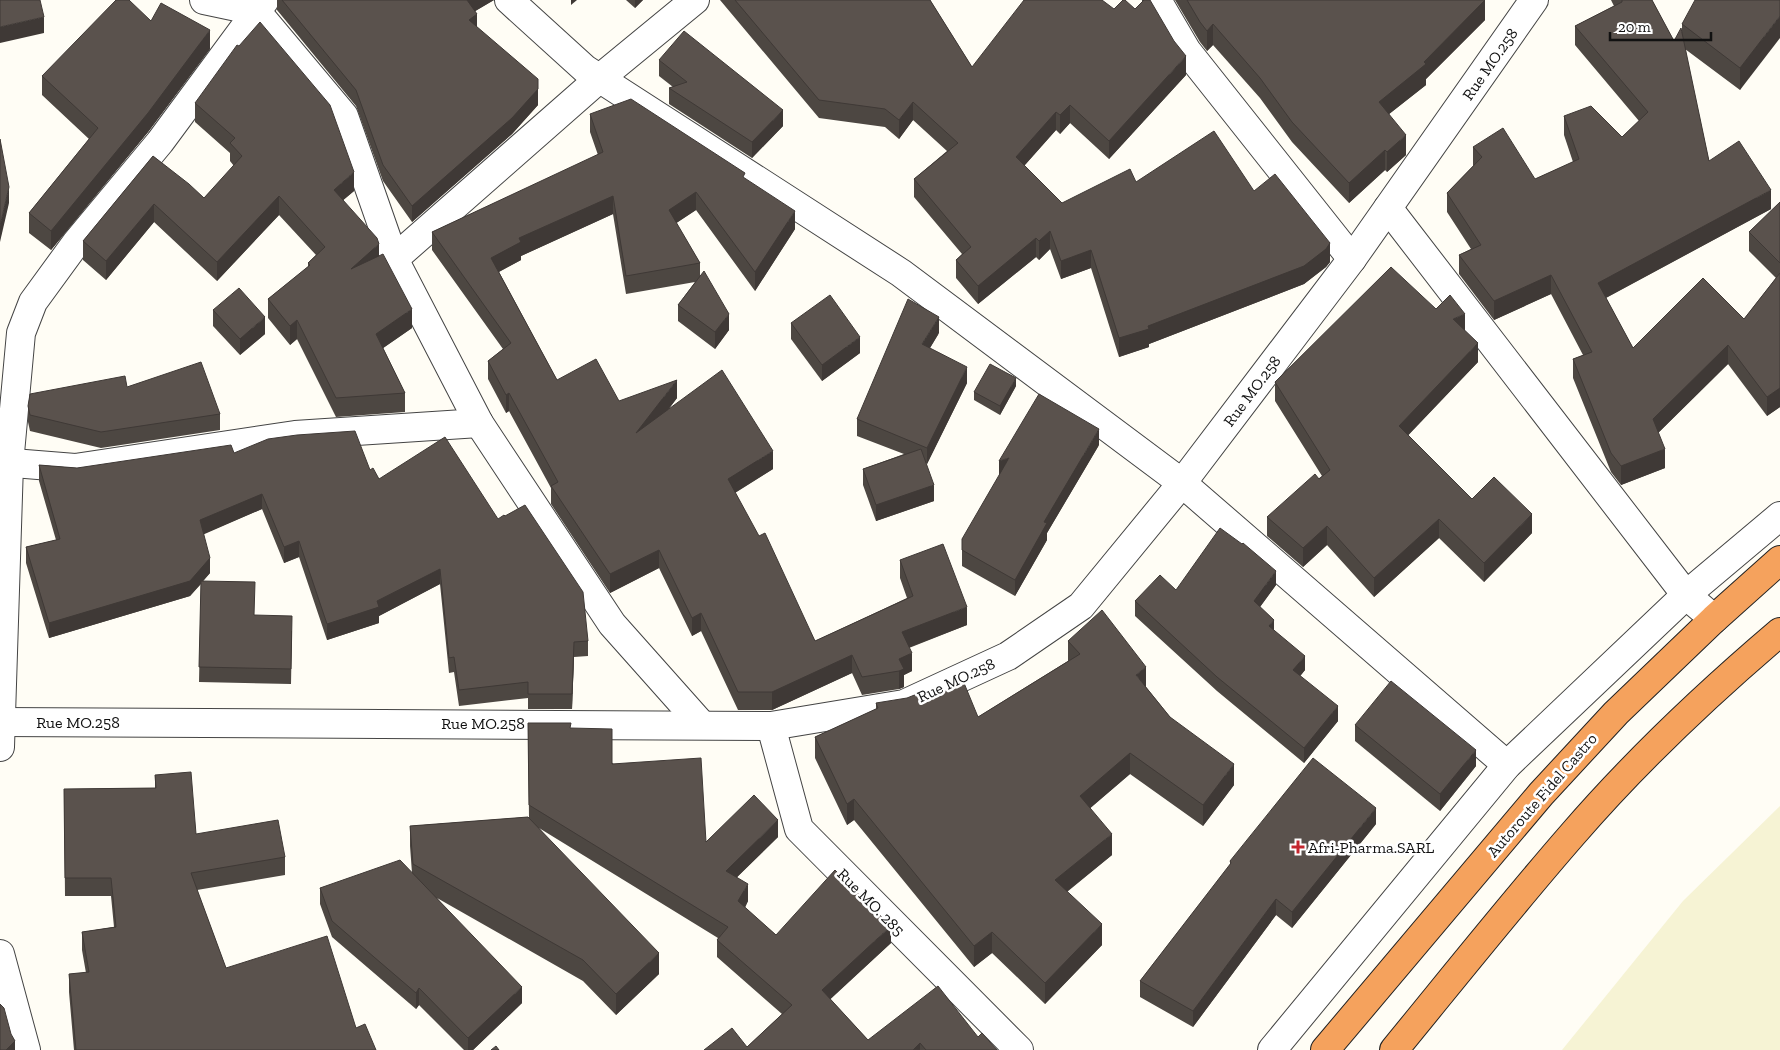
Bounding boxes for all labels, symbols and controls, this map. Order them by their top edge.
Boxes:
scale bar [1610,10,1711,42]
text: 20 m [1618,18,1651,36]
street label: Rue MO.258 [1458,24,1522,104]
street label: Rue MO.258 [1219,352,1285,430]
street label: Rue MO.258 [914,654,998,706]
street label: Rue MO.258 [36,713,120,732]
street label: Rue MO.258 [441,714,525,733]
street label: Autoroute Fidel Castro [1483,729,1601,861]
place label: Afri-Pharma.SARL [1308,838,1435,857]
marker: Afri-Pharma.SARL [1292,841,1304,853]
street label: Rue MO. 285 [833,864,909,940]

